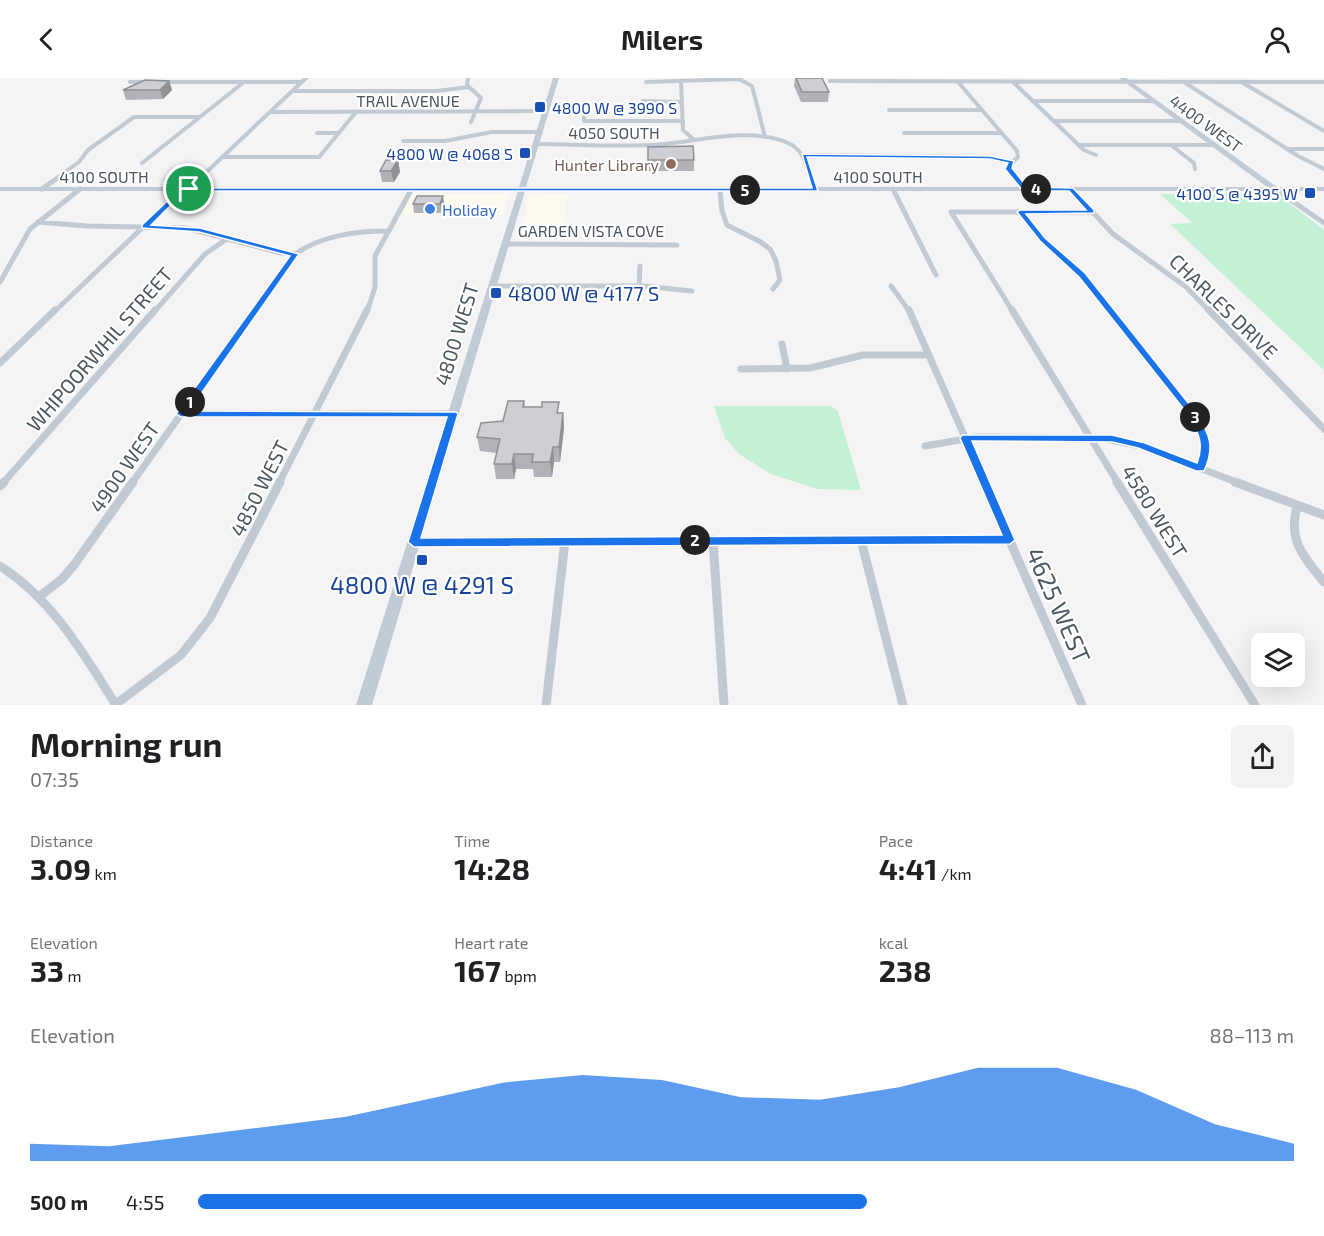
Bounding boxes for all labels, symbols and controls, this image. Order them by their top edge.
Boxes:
icon: back [30,23,63,56]
text: Milers [621,23,703,55]
icon: person [1261,23,1294,56]
street label: 4400 WEST [1166,90,1246,156]
street label: TRAIL AVENUE [356,91,460,110]
place label: 4800 W @ 3990 S [552,98,677,117]
marker: 4800 W @ 3990 S [533,100,547,114]
street label: 4050 SOUTH [568,123,660,142]
place label: 4800 W @ 4068 S [386,144,513,163]
marker: 4800 W @ 4068 S [518,146,532,160]
place label: Hunter Library [554,155,660,174]
marker: Hunter Library [664,157,678,171]
pin [163,163,214,214]
street label: 4100 SOUTH [59,167,149,186]
street label: 4100 SOUTH [833,167,923,186]
icon: arrive [172,172,205,205]
pin: 4 [1021,174,1051,204]
pin: 5 [730,175,760,205]
text: 4 [1031,179,1041,198]
text: 5 [741,180,749,199]
place label: 4100 S @ 4395 W [1176,184,1298,203]
marker: 4100 S @ 4395 W [1303,186,1317,200]
place label: Holiday [442,200,497,219]
marker: Holiday [423,202,437,216]
street label: GARDEN VISTA COVE [518,221,664,240]
street label: CHARLES DRIVE [1165,248,1283,364]
street label: WHIPOORWHIL STREET [21,262,177,436]
street label: 4800 WEST [429,280,483,388]
place label: 4800 W @ 4177 S [508,281,659,305]
marker: 4800 W @ 4177 S [489,286,503,300]
pin: 1 [175,387,205,417]
text: 1 [187,392,193,411]
pin: 3 [1180,402,1210,432]
text: 3 [1190,407,1200,426]
street label: 4900 WEST [84,417,164,517]
street label: 4850 WEST [225,436,294,540]
street label: 4580 WEST [1117,460,1193,562]
pin: 2 [680,525,710,555]
text: 2 [690,530,700,549]
street label: 4625 WEST [1021,543,1097,667]
marker: 4800 W @ 4291 S [415,553,429,567]
place label: 4800 W @ 4291 S [330,570,514,599]
map controls [1251,633,1305,687]
button: layers [1251,633,1305,687]
text: Morning run [30,724,222,764]
button: share [1231,725,1294,788]
text: 07:35 [30,767,79,791]
text: Distance [30,831,93,850]
text: Time [454,831,490,850]
text: Pace [879,831,913,850]
text: 3.09 [30,850,91,886]
text: 14:28 [454,850,530,886]
text: 4:41 [879,850,938,886]
text: km [91,864,117,883]
text: /km [938,864,972,883]
text: Elevation [30,933,98,952]
text: Heart rate [454,933,528,952]
text: kcal [879,933,908,952]
text: 33 [30,952,64,988]
text: 167 [454,952,501,988]
text: 238 [879,952,932,988]
text: m [64,966,82,985]
text: bpm [501,966,537,985]
text: Elevation [30,1023,115,1047]
text: 88–113 m [1210,1023,1294,1047]
text: 500 m [30,1190,88,1214]
text: 4:55 [126,1190,164,1214]

